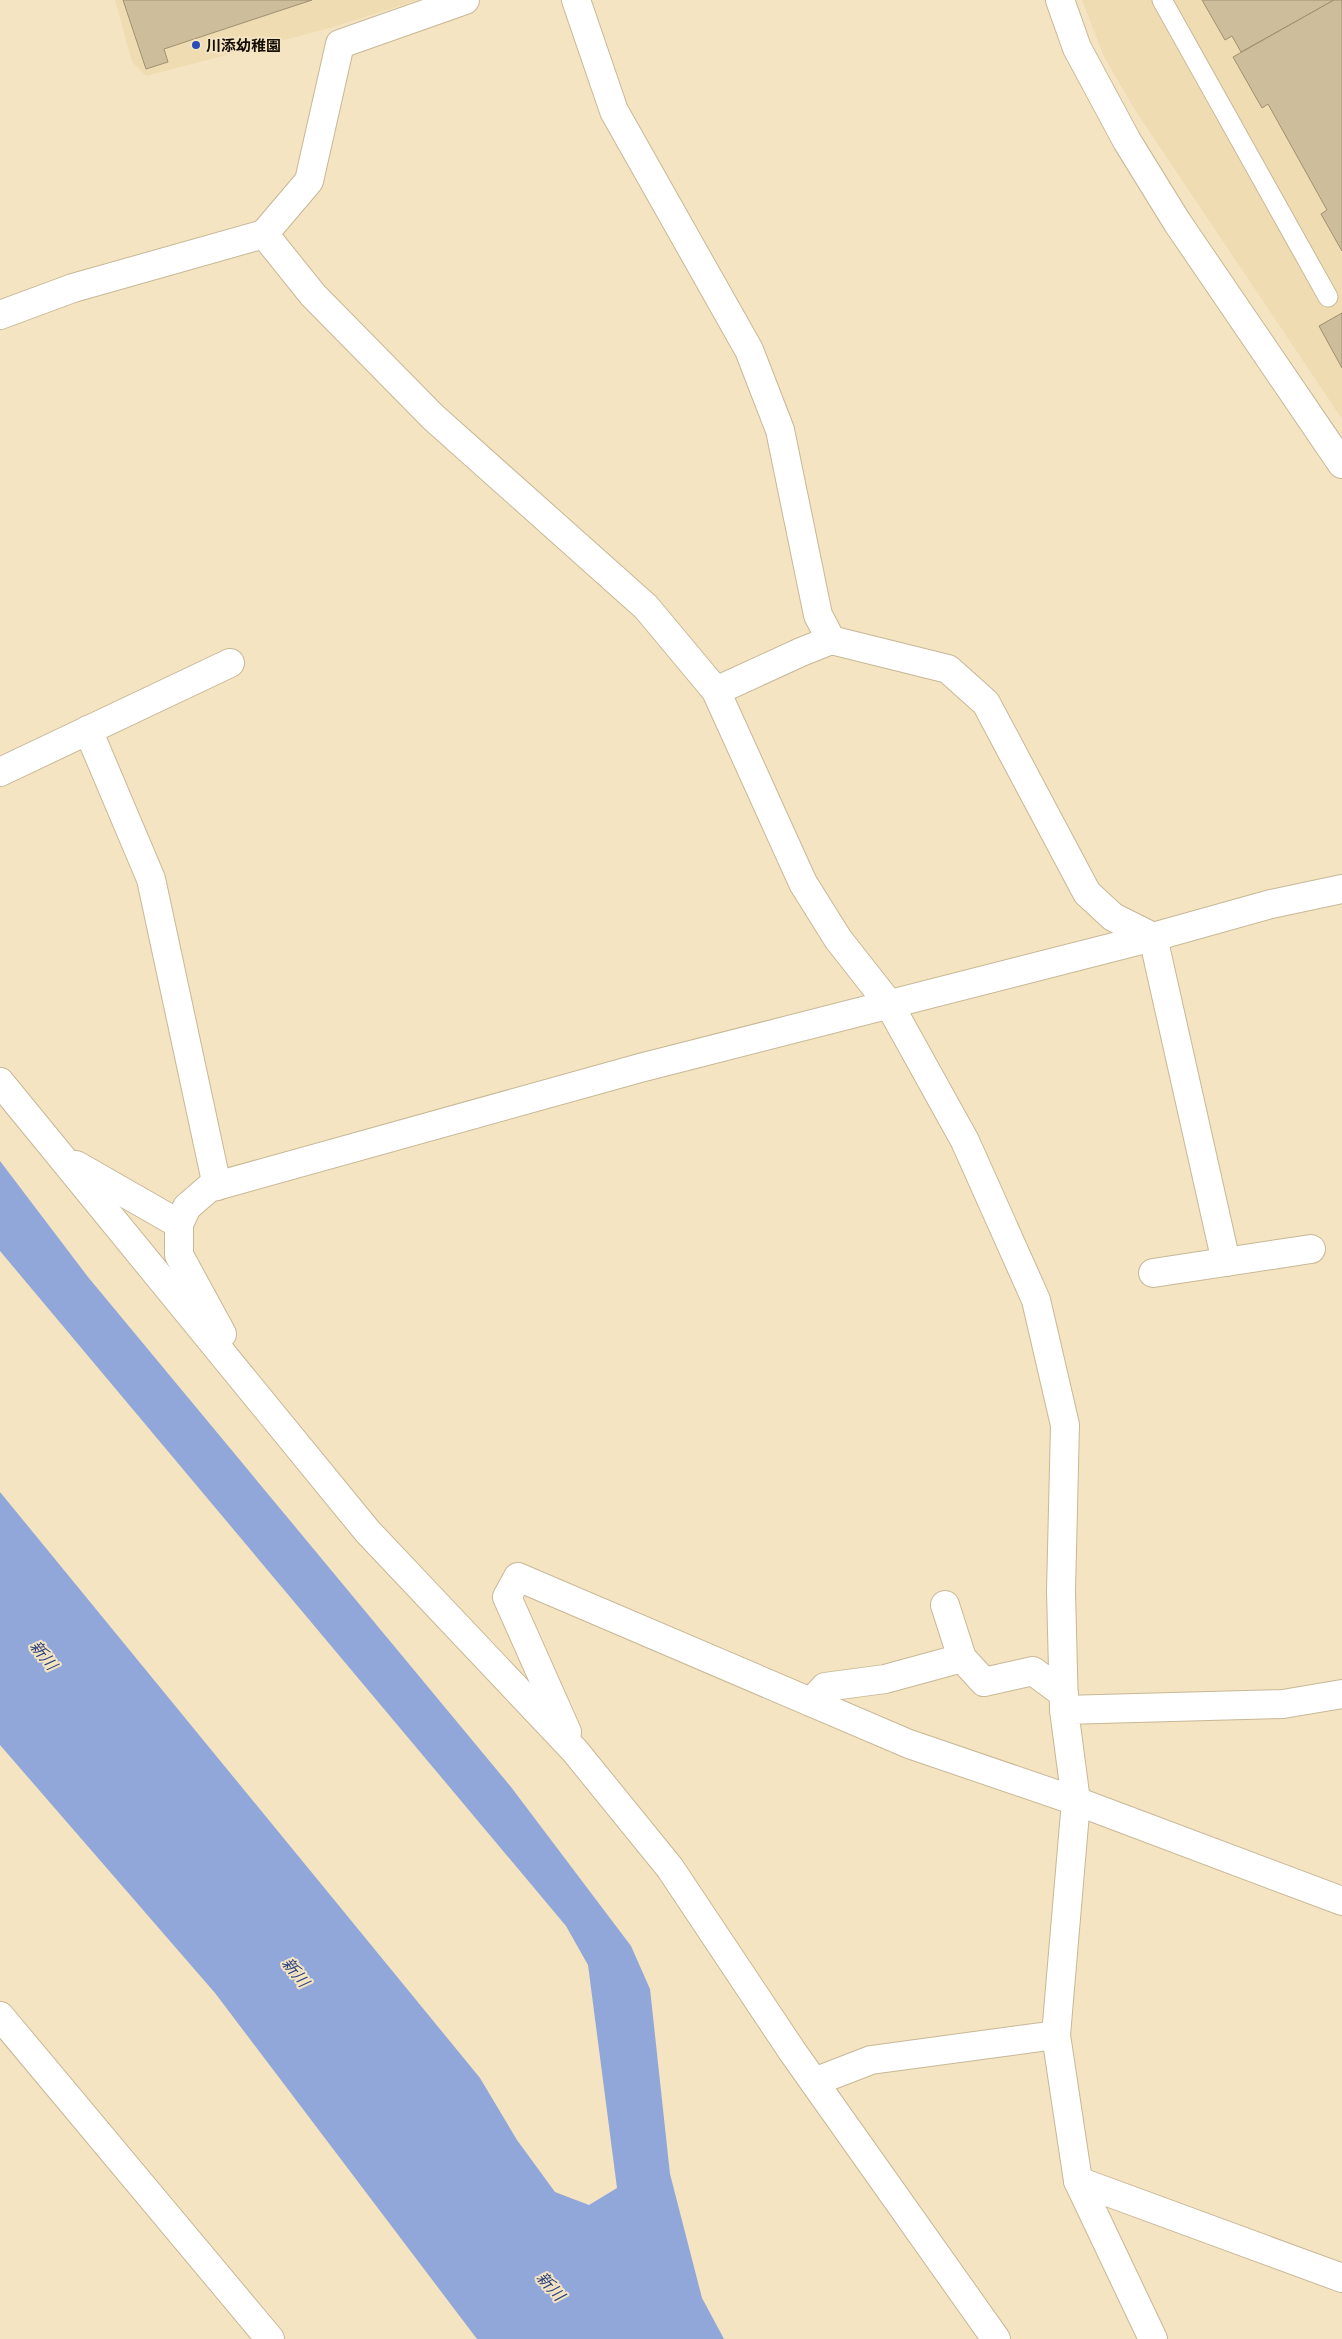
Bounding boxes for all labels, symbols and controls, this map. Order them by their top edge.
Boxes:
place label: 川添幼稚園 [206,35,281,56]
marker: 川添幼稚園 [190,39,202,51]
water label: 新川 [25,1636,64,1676]
water label: 新川 [277,1953,316,1993]
water label: 新川 [532,2267,571,2307]

